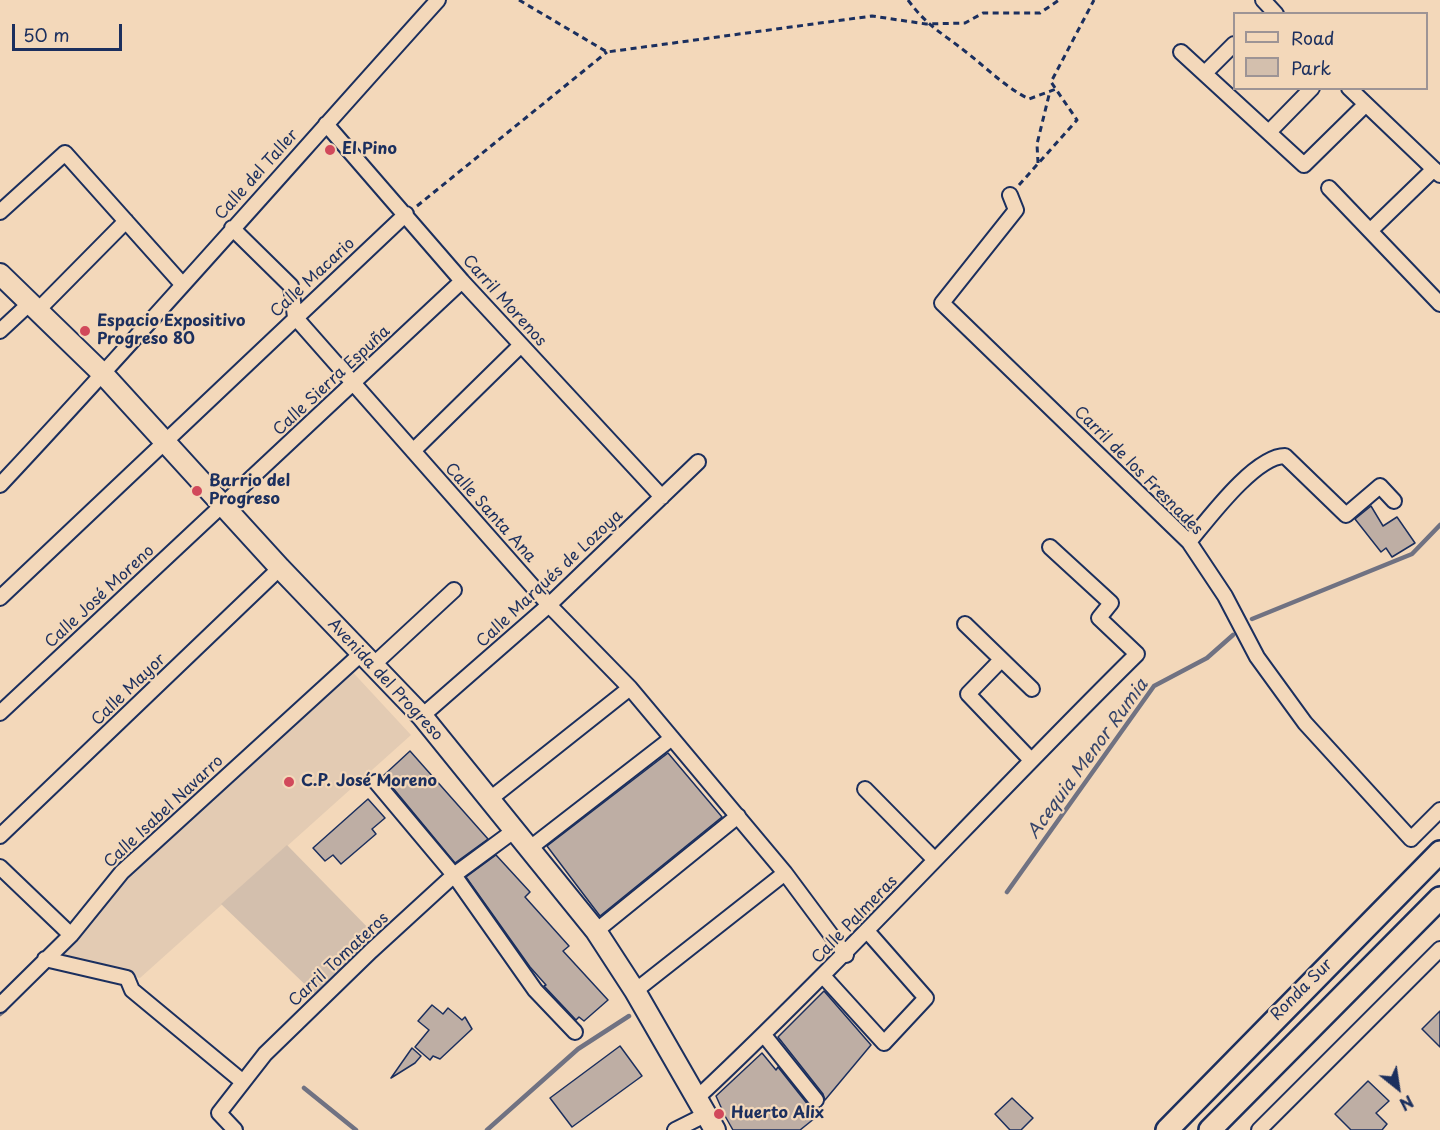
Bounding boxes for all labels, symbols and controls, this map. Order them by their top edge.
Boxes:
scale bar [15,12,124,50]
legend [1233,12,1428,90]
text: 50 m [23,21,70,48]
text: Road [1291,24,1335,51]
text: Park [1291,54,1331,81]
street label: Calle del Taller [211,126,303,224]
place label: El Pino [342,140,397,160]
marker: El Pino [323,143,337,157]
street label: Calle Macario [267,234,359,322]
street label: Carril Morenos [458,251,550,351]
place label: Espacio Expositivo Progreso 80 [97,312,245,350]
street label: Calle Sierra Espuña [270,322,394,440]
marker: Espacio Expositivo Progreso 80 [78,324,92,338]
street label: Carril de los Fresnades [1070,403,1206,539]
street label: Calle Santa Ana [440,459,540,567]
place label: Barrio del Progreso [209,472,290,510]
marker: Barrio del Progreso [190,484,204,498]
street label: Calle Marqués de Lozoya [473,506,627,652]
street label: Calle José Moreno [42,542,158,652]
street label: Avenida del Progreso [323,615,447,745]
street label: Calle Mayor [88,650,170,730]
water label: Acequia Menor Rumia [1023,675,1153,843]
street label: Calle Isabel Navarro [100,752,228,872]
place label: C.P. José Moreno [301,772,437,792]
marker: C.P. José Moreno [282,775,296,789]
street label: Calle Palmeras [808,872,902,968]
street label: Carril Tomateros [285,909,393,1011]
street label: Ronda Sur [1267,955,1337,1025]
north arrow [1368,1058,1428,1118]
text: N [1396,1090,1418,1117]
place label: Huerto Alix [731,1104,824,1124]
marker: Huerto Alix [712,1107,726,1121]

